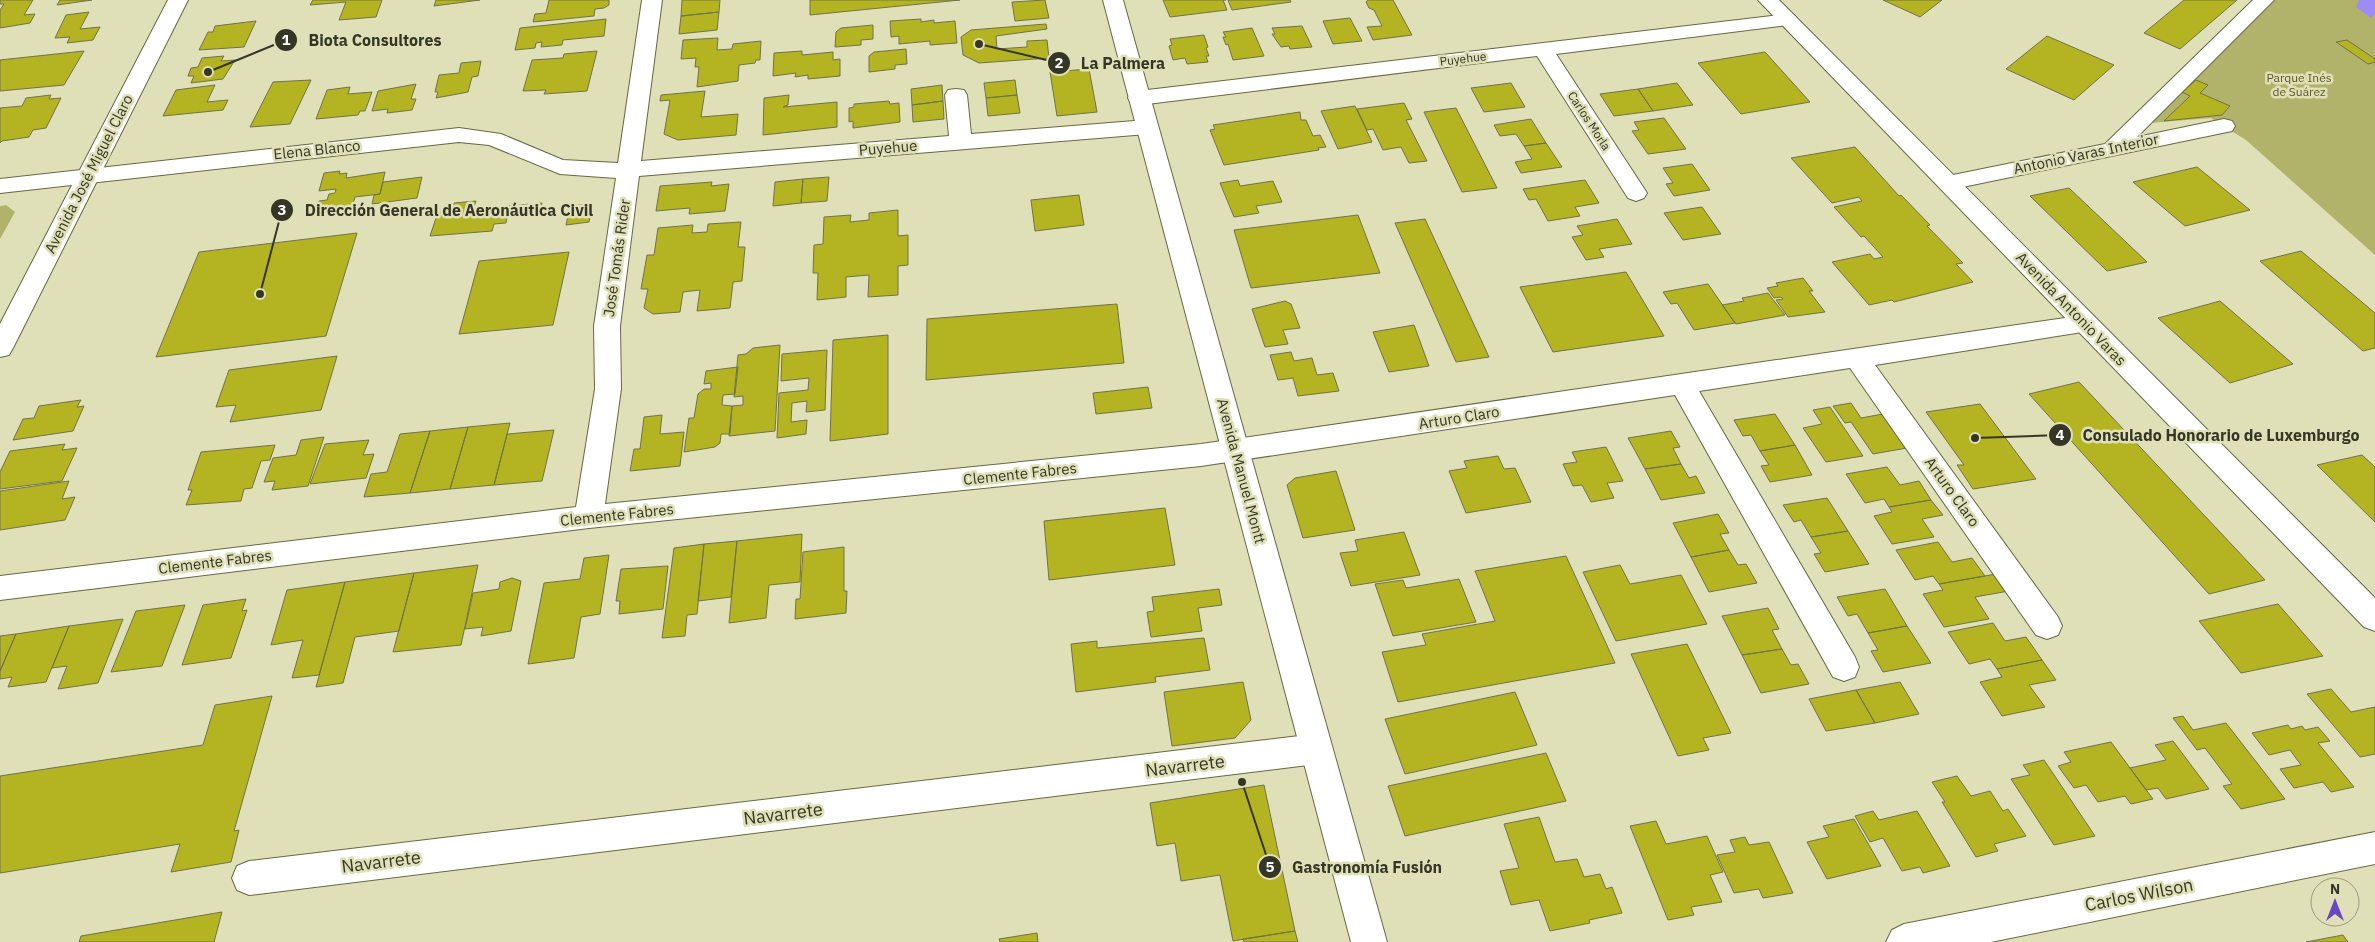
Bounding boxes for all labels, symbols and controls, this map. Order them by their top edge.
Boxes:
callout: Biota Consultores [273,25,451,56]
text: 1 [281,30,291,49]
text: Biota Consultores [308,30,442,50]
callout: La Palmera [1046,47,1175,78]
street label: Puyehue [1439,48,1487,69]
text: 2 [1054,53,1064,72]
text: La Palmera [1081,53,1165,73]
park label: Parque Inés de Suárez [2266,70,2332,99]
street label: Carlos Morla [1565,88,1614,154]
street label: Avenida José Miguel Claro [40,91,137,256]
street label: Antonio Varas Interior [2011,129,2161,178]
street label: Elena Blanco [272,135,361,164]
street label: Puyehue [858,135,918,160]
callout: Dirección General de Aeronáutica Civil [270,194,603,225]
street label: José Tomás Rider [599,197,634,318]
text: 3 [277,200,287,219]
text: Dirección General de Aeronáutica Civil [305,200,593,220]
street label: Avenida Antonio Varas [2012,248,2131,369]
street label: Avenida Manuel Montt [1213,396,1270,546]
street label: Arturo Claro [1417,402,1501,433]
callout: Consulado Honorario de Luxemburgo [2047,419,2369,450]
text: 4 [2055,425,2065,444]
text: Consulado Honorario de Luxemburgo [2082,425,2360,445]
street label: Arturo Claro [1921,453,1984,530]
street label: Clemente Fabres [962,458,1078,489]
street label: Clemente Fabres [559,499,675,530]
street label: Clemente Fabres [157,545,273,578]
street label: Navarrete [1144,749,1226,782]
street label: Navarrete [742,797,824,830]
street label: Navarrete [340,845,422,878]
callout: Gastronomía Fusión [1257,852,1452,883]
text: 5 [1265,857,1275,876]
text: Gastronomía Fusión [1292,857,1442,877]
street label: Carlos Wilson [2083,873,2195,916]
north arrow [2310,877,2360,927]
text: N [2330,880,2340,898]

